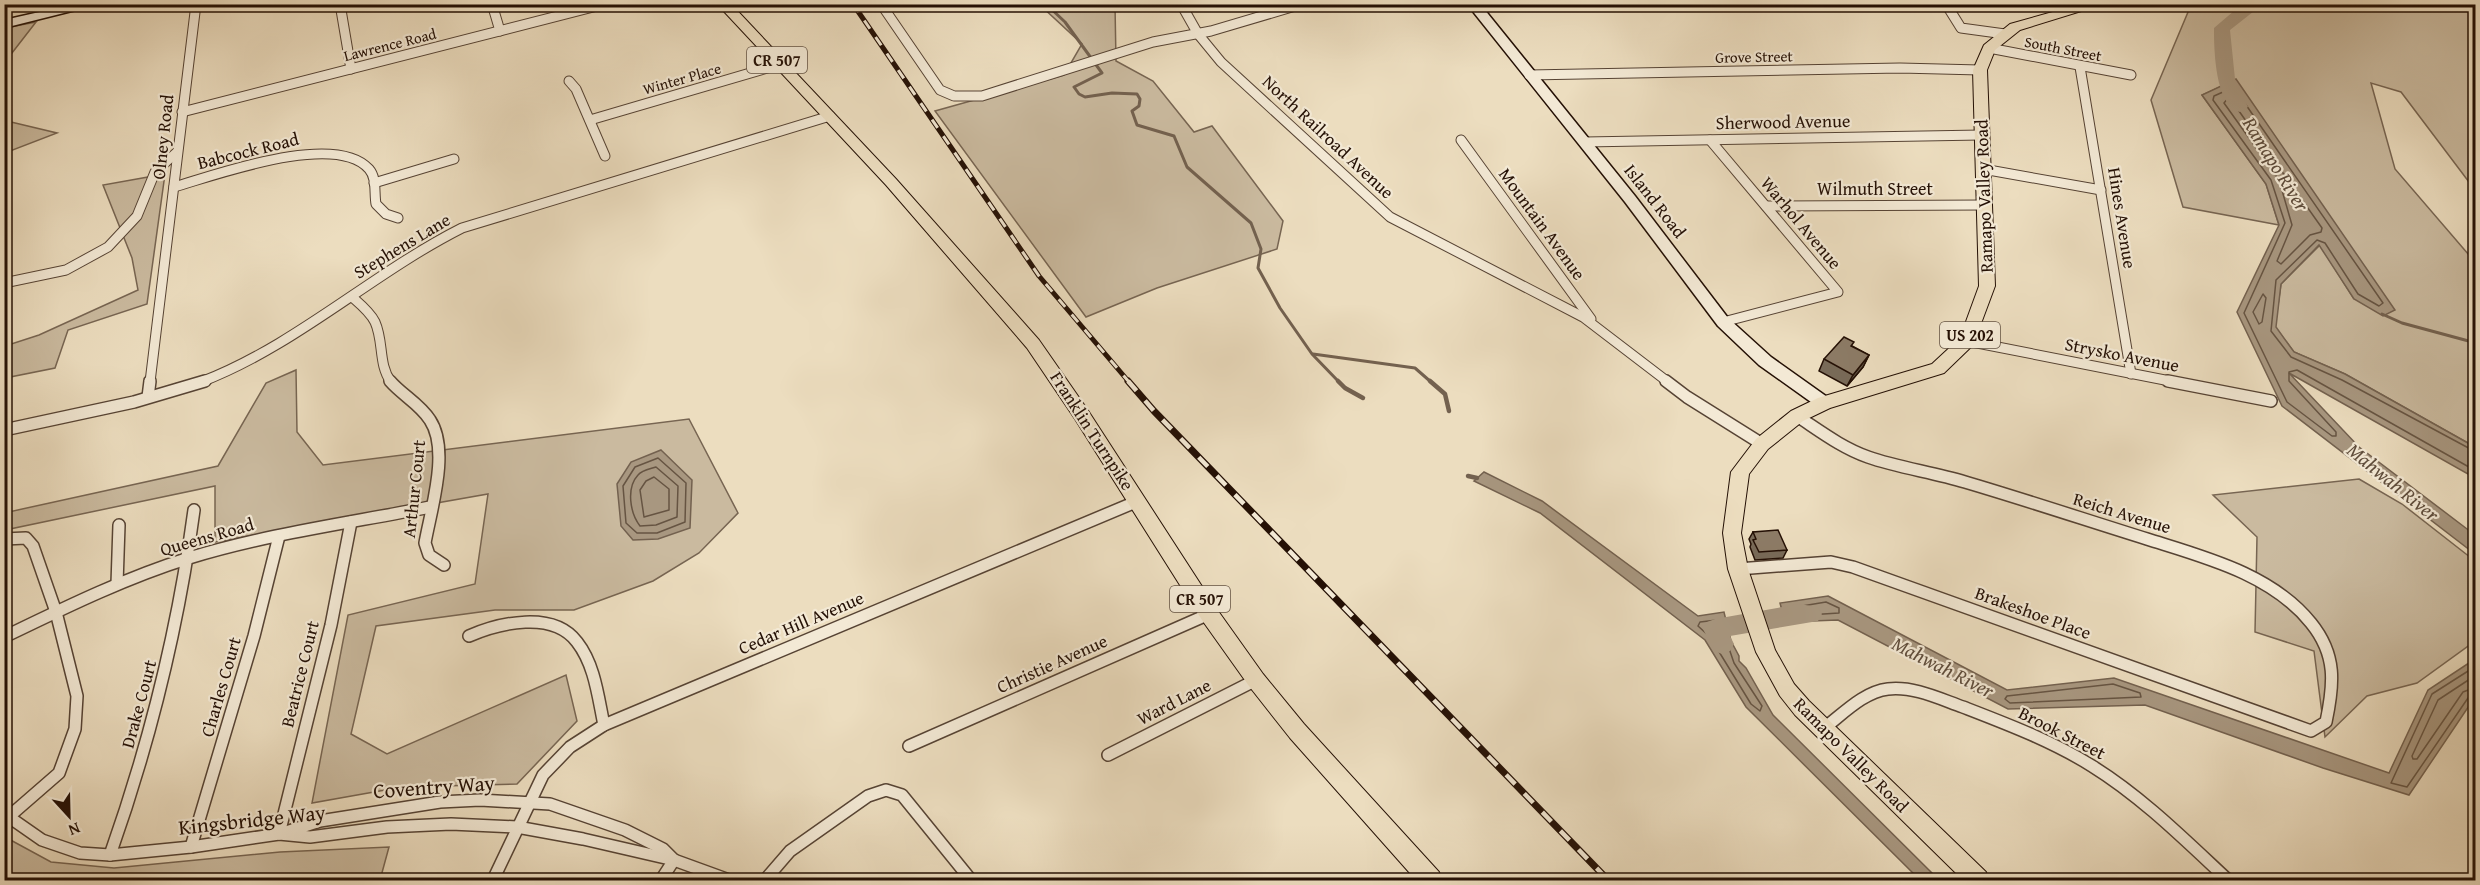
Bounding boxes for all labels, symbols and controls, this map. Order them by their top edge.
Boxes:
street label: Lawrence Road [341,23,438,66]
street label: South Street [2023,31,2104,66]
street label: Grove Street [1715,45,1794,68]
road number: CR 507 [747,47,807,73]
street label: Winter Place [640,57,723,100]
street label: North Railroad Avenue [1256,68,1400,205]
street label: Olney Road [145,93,180,181]
street label: Sherwood Avenue [1716,107,1850,136]
water label: Ramapo River [2235,110,2317,217]
street label: Ramapo Valley Road [1967,119,2000,273]
street label: Babcock Road [194,125,302,176]
street label: Island Road [1618,158,1693,244]
street label: Mountain Avenue [1492,162,1592,285]
street label: Hines Avenue [2101,165,2144,270]
street label: Warhol Avenue [1754,170,1848,275]
street label: Wilmuth Street [1817,175,1934,202]
street label: Stephens Lane [348,206,455,285]
road number: US 202 [1940,322,2000,348]
street label: Strysko Avenue [2063,330,2182,379]
street label: Franklin Turnpike [1044,366,1141,496]
water label: Mahwah River [2341,435,2446,528]
street label: Arthur Court [395,438,432,539]
street label: Reich Avenue [2070,485,2174,540]
street label: Queens Road [157,510,257,563]
street label: Brakeshoe Place [1971,579,2095,646]
street label: Cedar Hill Avenue [734,584,868,661]
road number: CR 507 [1170,586,1230,612]
street label: Beatrice Court [273,617,326,730]
street label: Christie Avenue [992,627,1111,700]
water label: Mahwah River [1887,628,2000,705]
street label: Charles Court [193,633,248,740]
street label: Drake Court [114,656,163,751]
street label: Ward Lane [1132,671,1215,732]
street label: Ramapo Valley Road [1788,691,1915,819]
street label: Brook Street [2014,699,2111,766]
street label: Coventry Way [372,767,496,806]
north arrow [39,786,99,846]
street label: Kingsbridge Way [177,796,328,843]
text: N [65,817,84,843]

